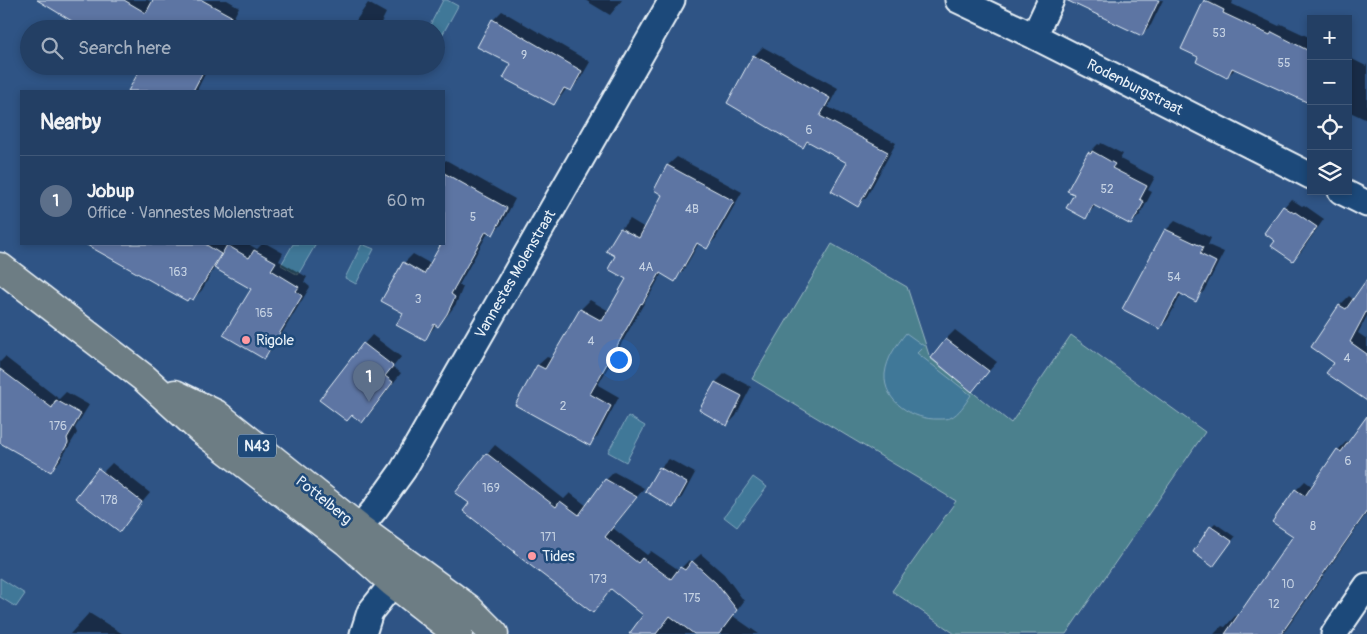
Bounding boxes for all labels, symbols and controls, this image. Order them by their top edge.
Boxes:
map controls [1307,15,1352,195]
button: + [1307,15,1352,60]
search box [20,20,445,75]
house number: 53 [1212,26,1226,41]
icon: search [38,34,66,62]
text: Search here [78,36,171,60]
house number: 9 [521,48,527,63]
street label: Rodenburgstraat [1084,55,1187,120]
house number: 55 [1277,56,1291,71]
button: − [1307,60,1352,105]
button: locate [1307,105,1352,150]
text: Nearby [40,109,101,136]
house number: 6 [806,123,813,138]
button: layers [1307,150,1352,195]
text: Jobup [87,179,134,203]
house number: 52 [1100,182,1114,197]
text: 1 [53,191,59,211]
text: 60 m [387,191,425,211]
house number: 4B [685,202,699,217]
text: Office · Vannestes Molenstraat [87,203,294,223]
street label: Vannestes Molenstraat [471,206,560,342]
house number: 5 [470,210,476,225]
house number: 4A [639,260,654,275]
house number: 163 [169,265,187,280]
house number: 54 [1167,270,1181,285]
house number: 3 [415,292,422,307]
house number: 165 [255,306,273,321]
place label: Rigole [256,331,295,350]
marker: Rigole [240,334,252,346]
house number: 4 [588,334,595,349]
your location [606,347,632,373]
house number: 4 [1344,351,1351,366]
pin: 1 [353,361,385,402]
house number: 2 [560,399,567,414]
house number: 176 [49,419,67,434]
road number: N43 [238,434,276,458]
house number: 6 [1345,454,1352,469]
street label: Pottelberg [292,472,356,529]
house number: 169 [482,481,500,496]
house number: 178 [100,493,118,508]
house number: 8 [1310,519,1316,534]
house number: 171 [540,530,556,545]
place label: Tides [542,547,575,566]
marker: Tides [526,550,538,562]
house number: 173 [589,572,607,587]
house number: 10 [1282,577,1294,592]
house number: 175 [683,591,701,606]
house number: 12 [1268,597,1280,612]

